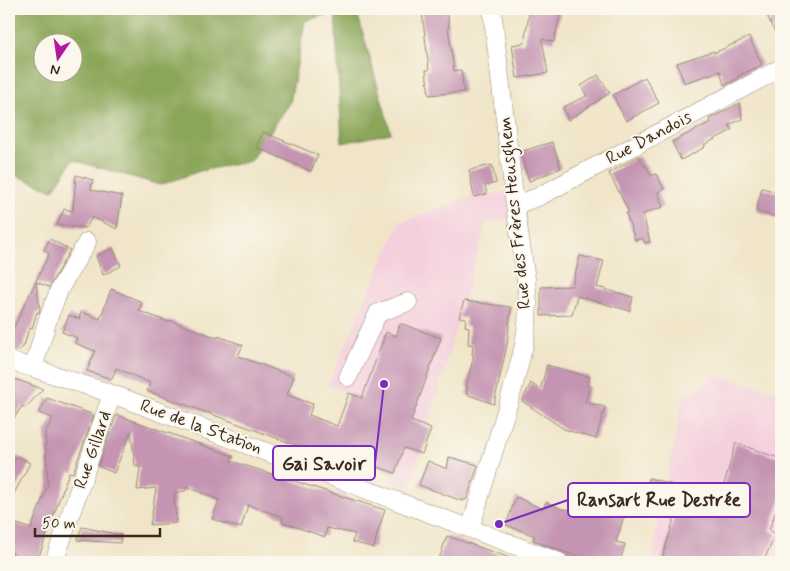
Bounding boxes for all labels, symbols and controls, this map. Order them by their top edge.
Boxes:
north arrow [32,32,82,82]
text: N [49,60,62,80]
street label: Rue Dandois [602,105,696,171]
street label: Rue des Frères Heusghem [493,116,539,310]
street label: Rue de la Station [137,394,265,460]
street label: Rue Gillard [68,408,118,492]
callout: Gai Savoir [273,446,375,480]
text: Gai Savoir [282,452,367,477]
callout: Ransart Rue Destrée [568,483,750,517]
text: Ransart Rue Destrée [577,488,742,513]
scale bar [35,506,160,538]
text: 50 m [42,514,76,534]

